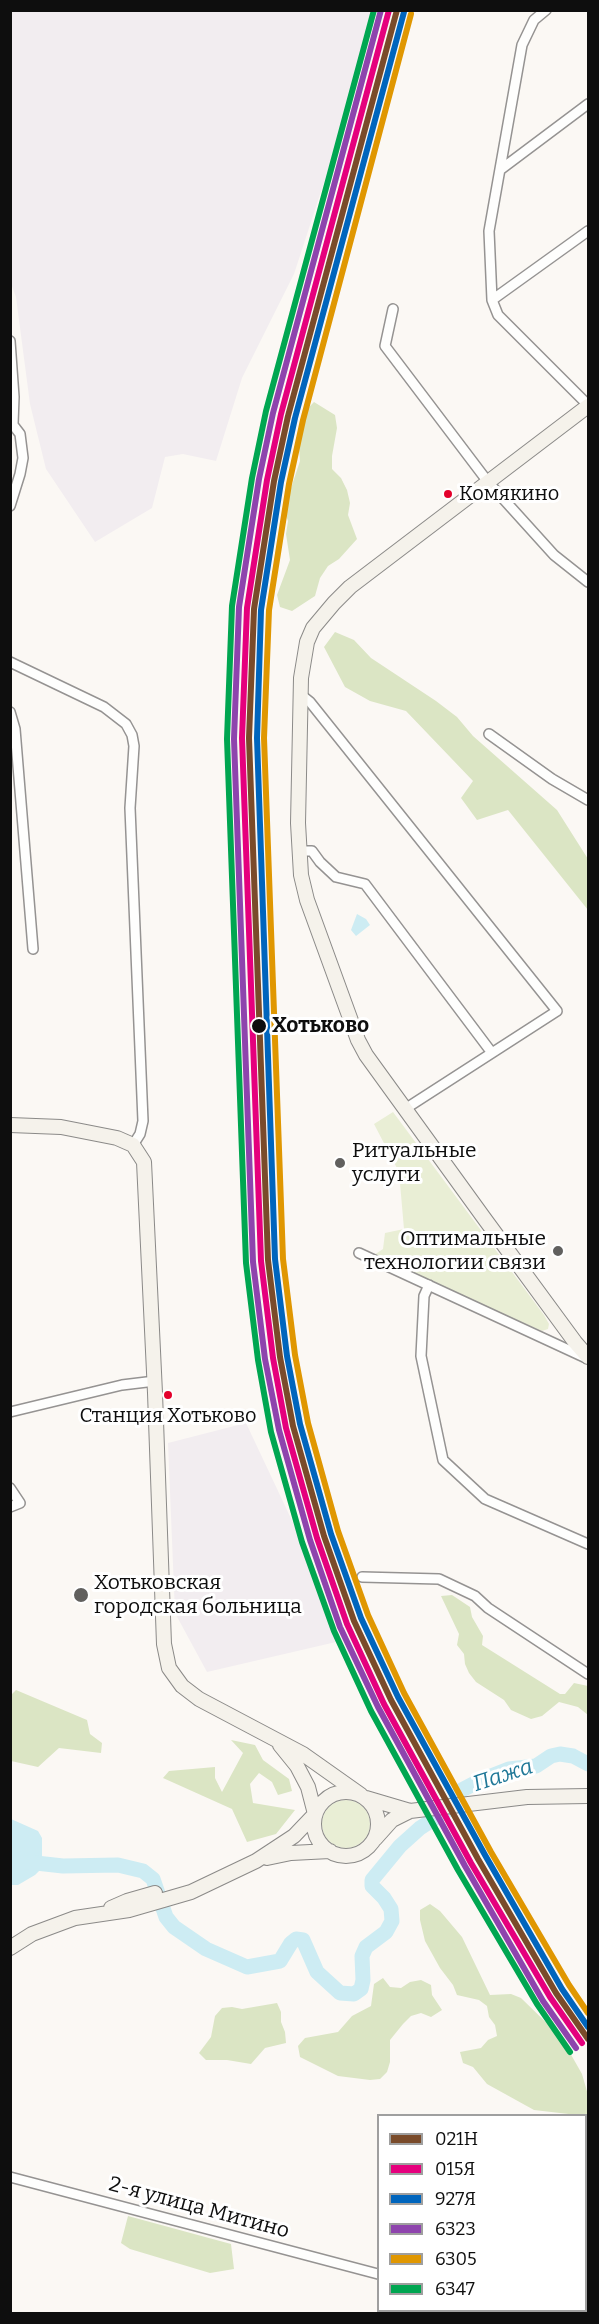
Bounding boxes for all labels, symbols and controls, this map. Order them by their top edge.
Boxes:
place label: Комякино [459,482,559,506]
marker: Комякино [442,488,454,500]
place label: Хотьково [272,1013,369,1039]
marker: Хотьково [250,1017,268,1035]
place label: Ритуальные услуги [352,1138,477,1188]
marker: Ритуальные услуги [333,1156,347,1170]
place label: Оптимальные технологии связи [364,1226,546,1276]
marker: Оптимальные технологии связи [551,1244,565,1258]
marker: Станция Хотьково [162,1389,174,1401]
place label: Станция Хотьково [80,1404,256,1428]
place label: Хотьковская городская больница [94,1570,302,1620]
marker: Хотьковская городская больница [72,1586,90,1604]
water label: Пажа [470,1754,536,1798]
legend [377,2114,587,2312]
text: 021Н [435,2128,478,2150]
text: 015Я [435,2158,475,2180]
street label: 2-я улица Митино [106,2172,292,2244]
text: 927Я [435,2188,476,2210]
text: 6323 [435,2218,476,2240]
text: 6305 [435,2248,477,2270]
text: 6347 [435,2278,475,2300]

